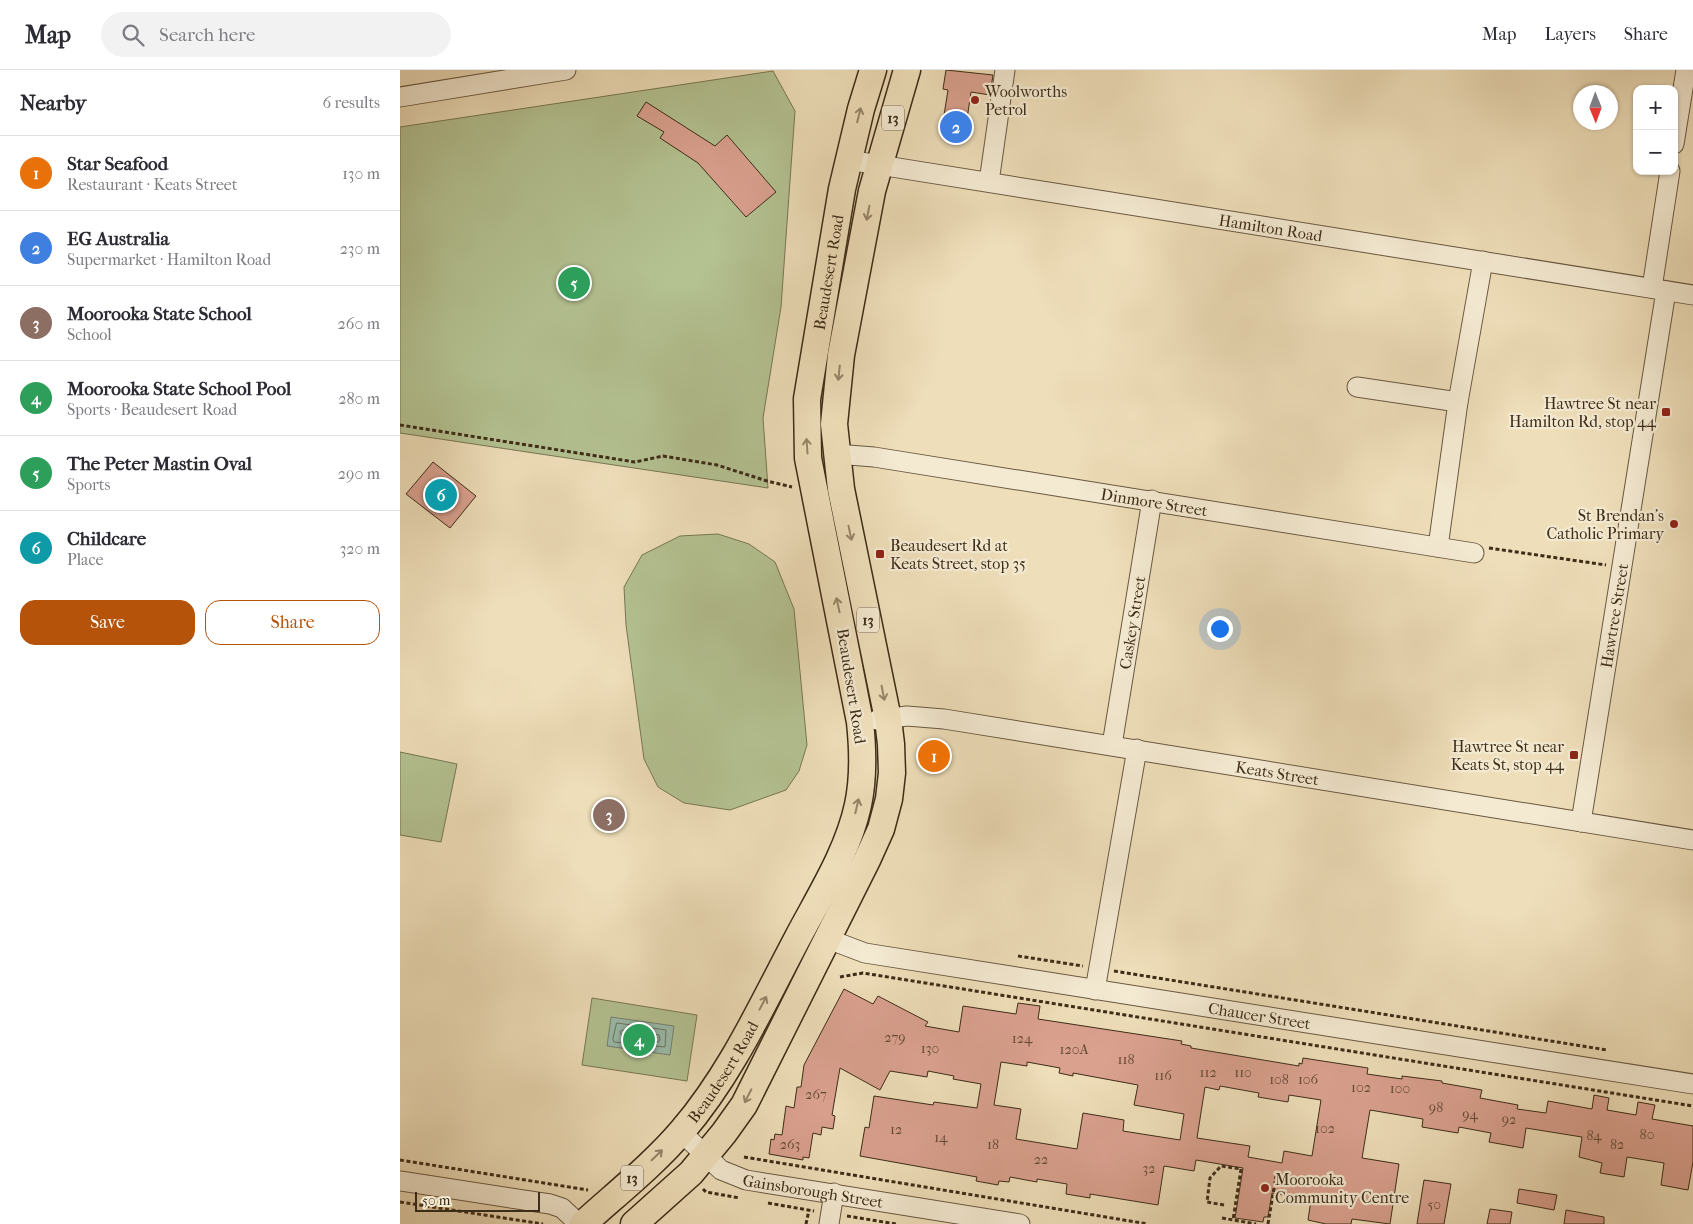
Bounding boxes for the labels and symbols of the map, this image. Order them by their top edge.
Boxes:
place label: Woolworths Petrol [984,82,1067,119]
north arrow [1573,85,1618,130]
marker: Woolworths Petrol [969,94,981,106]
road number: 13 [882,106,904,130]
one-way arrow [855,107,865,123]
pin: 2 [940,108,972,146]
one-way arrow [863,204,873,220]
street label: Hamilton Road [1217,210,1324,246]
street label: Beaudesert Road [810,213,848,331]
pin: 5 [558,264,590,302]
one-way arrow [834,364,844,380]
place label: Hawtree St near Hamilton Rd, stop 44 [1509,394,1657,431]
marker: Hawtree St near Hamilton Rd, stop 44 [1660,406,1672,418]
one-way arrow [803,438,812,454]
pin: 6 [425,476,457,514]
street label: Dinmore Street [1099,484,1209,520]
place label: St Brendan's Catholic Primary [1546,506,1664,543]
marker: St Brendan's Catholic Primary [1668,518,1680,530]
one-way arrow [846,525,856,541]
place label: Beaudesert Rd at Keats Street, stop 35 [890,536,1026,573]
marker: Beaudesert Rd at Keats Street, stop 35 [874,548,886,560]
street label: Hawtree Street [1597,562,1632,669]
street label: Caskey Street [1116,574,1149,671]
one-way arrow [833,598,842,614]
road number: 13 [857,608,879,632]
your location [1207,616,1233,642]
street label: Beaudesert Road [833,627,870,746]
one-way arrow [878,684,888,700]
pin: 1 [918,737,950,775]
place label: Hawtree St near Keats St, stop 44 [1451,737,1565,774]
marker: Hawtree St near Keats St, stop 44 [1568,749,1580,761]
street label: Keats Street [1234,757,1320,789]
pin: 3 [593,796,625,834]
one-way arrow [853,799,862,815]
one-way arrow [758,995,768,1010]
street label: Chaucer Street [1207,998,1312,1033]
street label: Beaudesert Road [684,1018,763,1127]
pin: 4 [623,1021,655,1059]
house number: 279 [884,1029,906,1046]
house number: 124 [1012,1030,1033,1047]
house number: 130 [921,1040,939,1057]
house number: 120A [1060,1041,1089,1058]
house number: 118 [1117,1051,1135,1068]
house number: 112 [1199,1064,1217,1081]
house number: 110 [1234,1064,1252,1081]
house number: 116 [1154,1067,1172,1084]
house number: 108 [1269,1071,1289,1088]
house number: 106 [1298,1071,1319,1088]
house number: 102 [1351,1079,1371,1096]
house number: 100 [1390,1080,1410,1097]
house number: 267 [805,1086,827,1103]
one-way arrow [743,1089,753,1104]
house number: 98 [1429,1099,1443,1116]
house number: 94 [1462,1106,1478,1123]
house number: 92 [1502,1111,1516,1128]
house number: 102 [1315,1120,1335,1137]
house number: 12 [890,1121,902,1138]
house number: 80 [1640,1126,1654,1143]
house number: 84 [1586,1127,1602,1144]
house number: 14 [934,1129,948,1146]
house number: 263 [780,1136,800,1153]
house number: 18 [987,1136,999,1153]
house number: 82 [1610,1136,1624,1153]
one-way arrow [651,1149,663,1161]
house number: 22 [1034,1151,1048,1168]
house number: 32 [1143,1160,1155,1177]
road number: 13 [621,1166,643,1190]
place label: Moorooka Community Centre [1275,1170,1409,1207]
street label: Gainsborough Street [741,1171,885,1212]
marker: Moorooka Community Centre [1259,1182,1271,1194]
scale bar [415,1189,540,1212]
house number: 50 [1427,1196,1441,1213]

